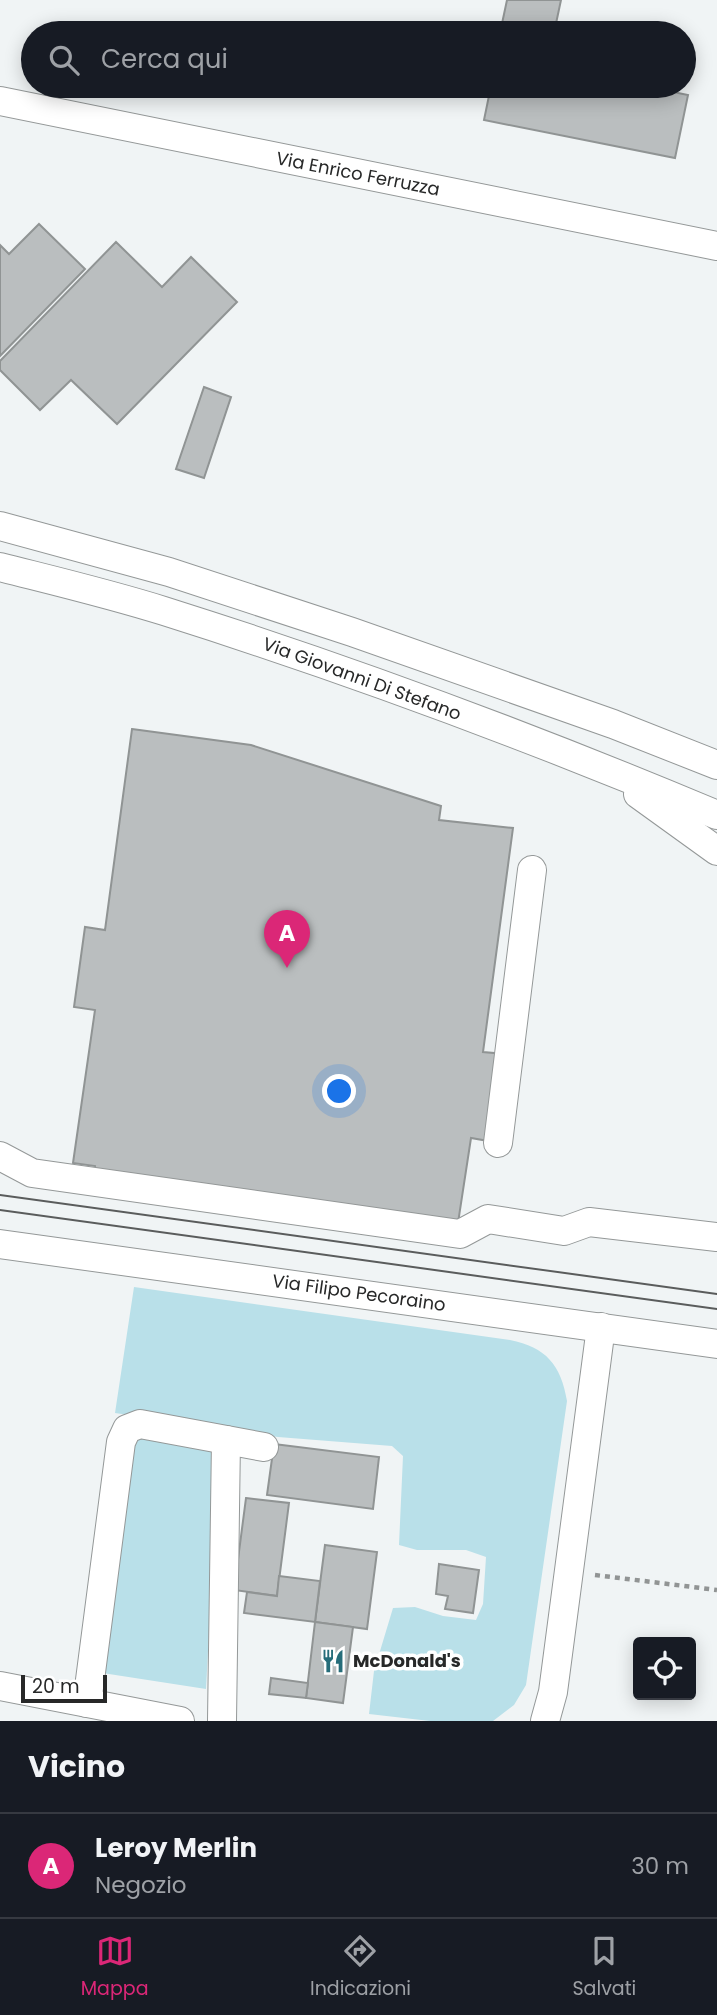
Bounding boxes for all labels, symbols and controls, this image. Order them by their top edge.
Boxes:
search box [21,21,696,98]
icon: search [45,41,83,79]
text: Cerca qui [101,41,228,77]
street label: Via Enrico Ferruzza [274,145,442,202]
street label: Via Giovanni Di Stefano [259,631,465,726]
pin: A [264,910,310,968]
your location [322,1074,356,1108]
street label: Via Filipo Pecoraino [271,1268,447,1317]
map controls [633,1637,696,1700]
button: locate [633,1637,696,1700]
restaurant icon: McDonald's [319,1647,347,1675]
place label: McDonald's [353,1648,461,1673]
scale bar [21,1672,107,1704]
text: 20 m [32,1673,80,1700]
text: Vicino [28,1745,125,1788]
text: Leroy Merlin [95,1830,257,1866]
text: A [43,1850,59,1882]
text: 30 m [631,1850,689,1882]
text: Negozio [95,1869,187,1901]
tab: Mappa [81,1932,148,2003]
tab: Indicazioni [310,1932,411,2003]
tab: Salvati [572,1932,636,2003]

